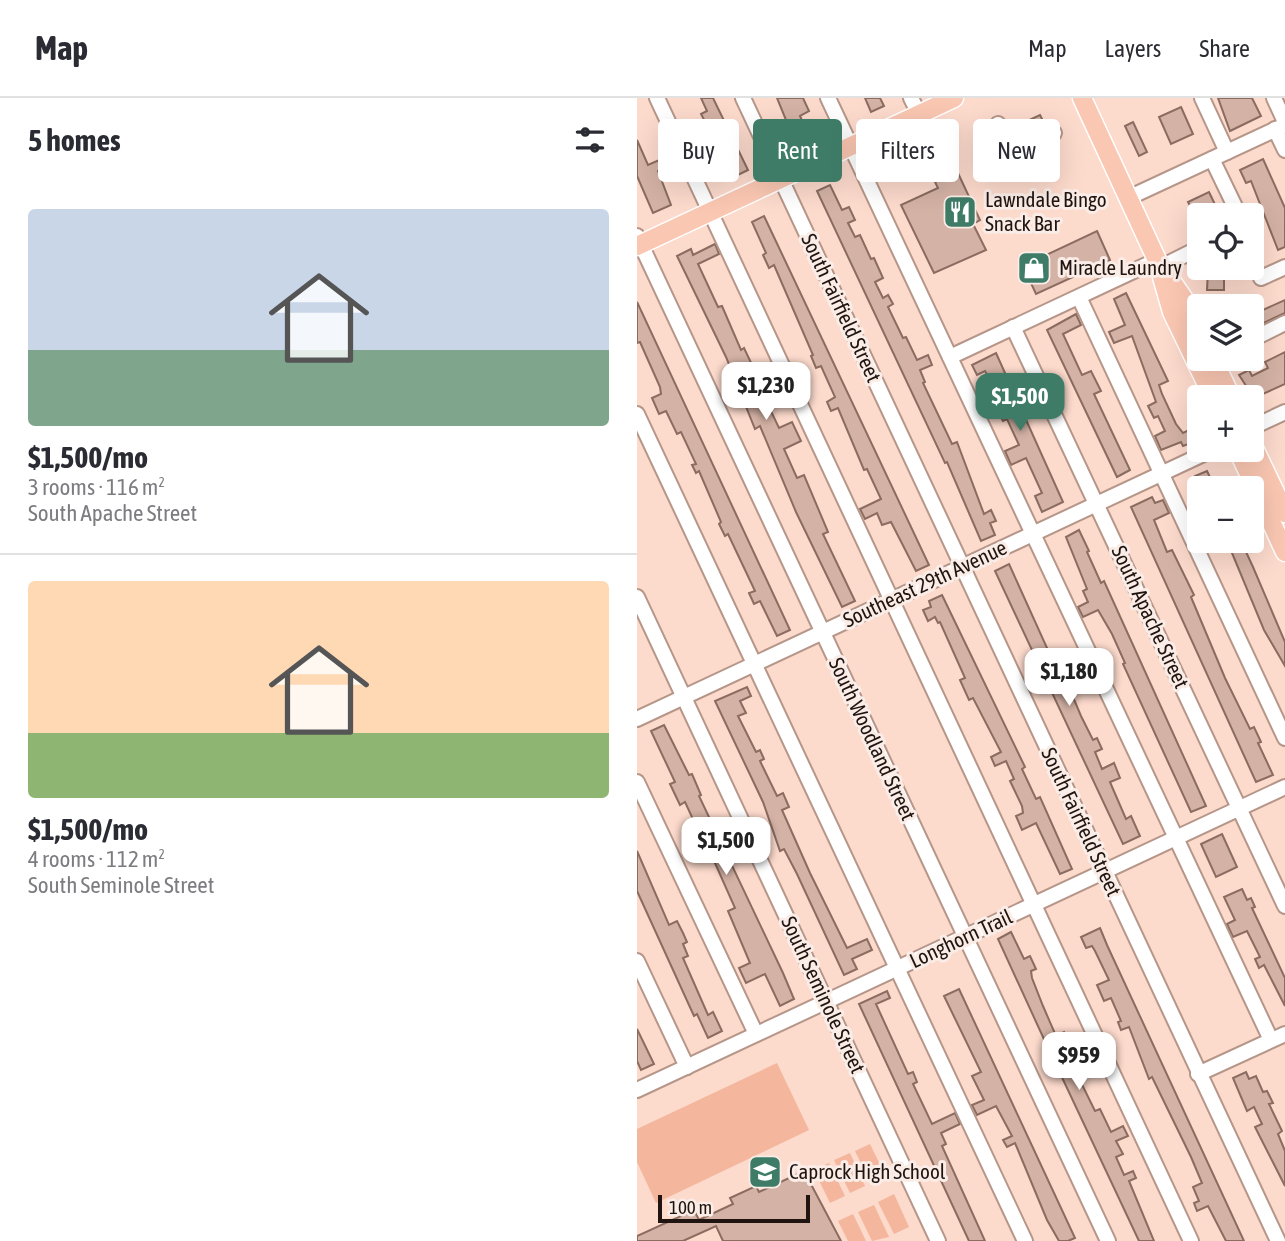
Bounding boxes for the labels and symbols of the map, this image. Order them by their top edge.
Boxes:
place label: Lawndale Bingo Snack Bar [985,187,1107,235]
restaurant icon: Lawndale Bingo Snack Bar [941,193,979,231]
street label: South Fairfield Street [797,230,887,386]
shop icon: Miracle Laundry [1015,249,1053,287]
place label: Miracle Laundry [1059,255,1182,279]
pin: $1,230 [709,362,823,422]
pin: $1,500 [963,374,1077,433]
street label: Southeast 29th Avenue [839,535,1010,632]
street label: South Apache Street [1107,542,1194,692]
pin: $1,180 [1012,648,1126,708]
street label: South Woodland Street [825,653,921,824]
street label: South Fairfield Street [1037,744,1127,900]
pin: $1,500 [669,818,783,877]
street label: Longhorn Trail [905,904,1016,972]
street label: South Seminole Street [777,912,871,1077]
pin: $959 [1038,1032,1120,1092]
school or university icon: Caprock High School [746,1153,784,1191]
place label: Caprock High School [789,1159,946,1183]
scale bar [658,1192,810,1224]

